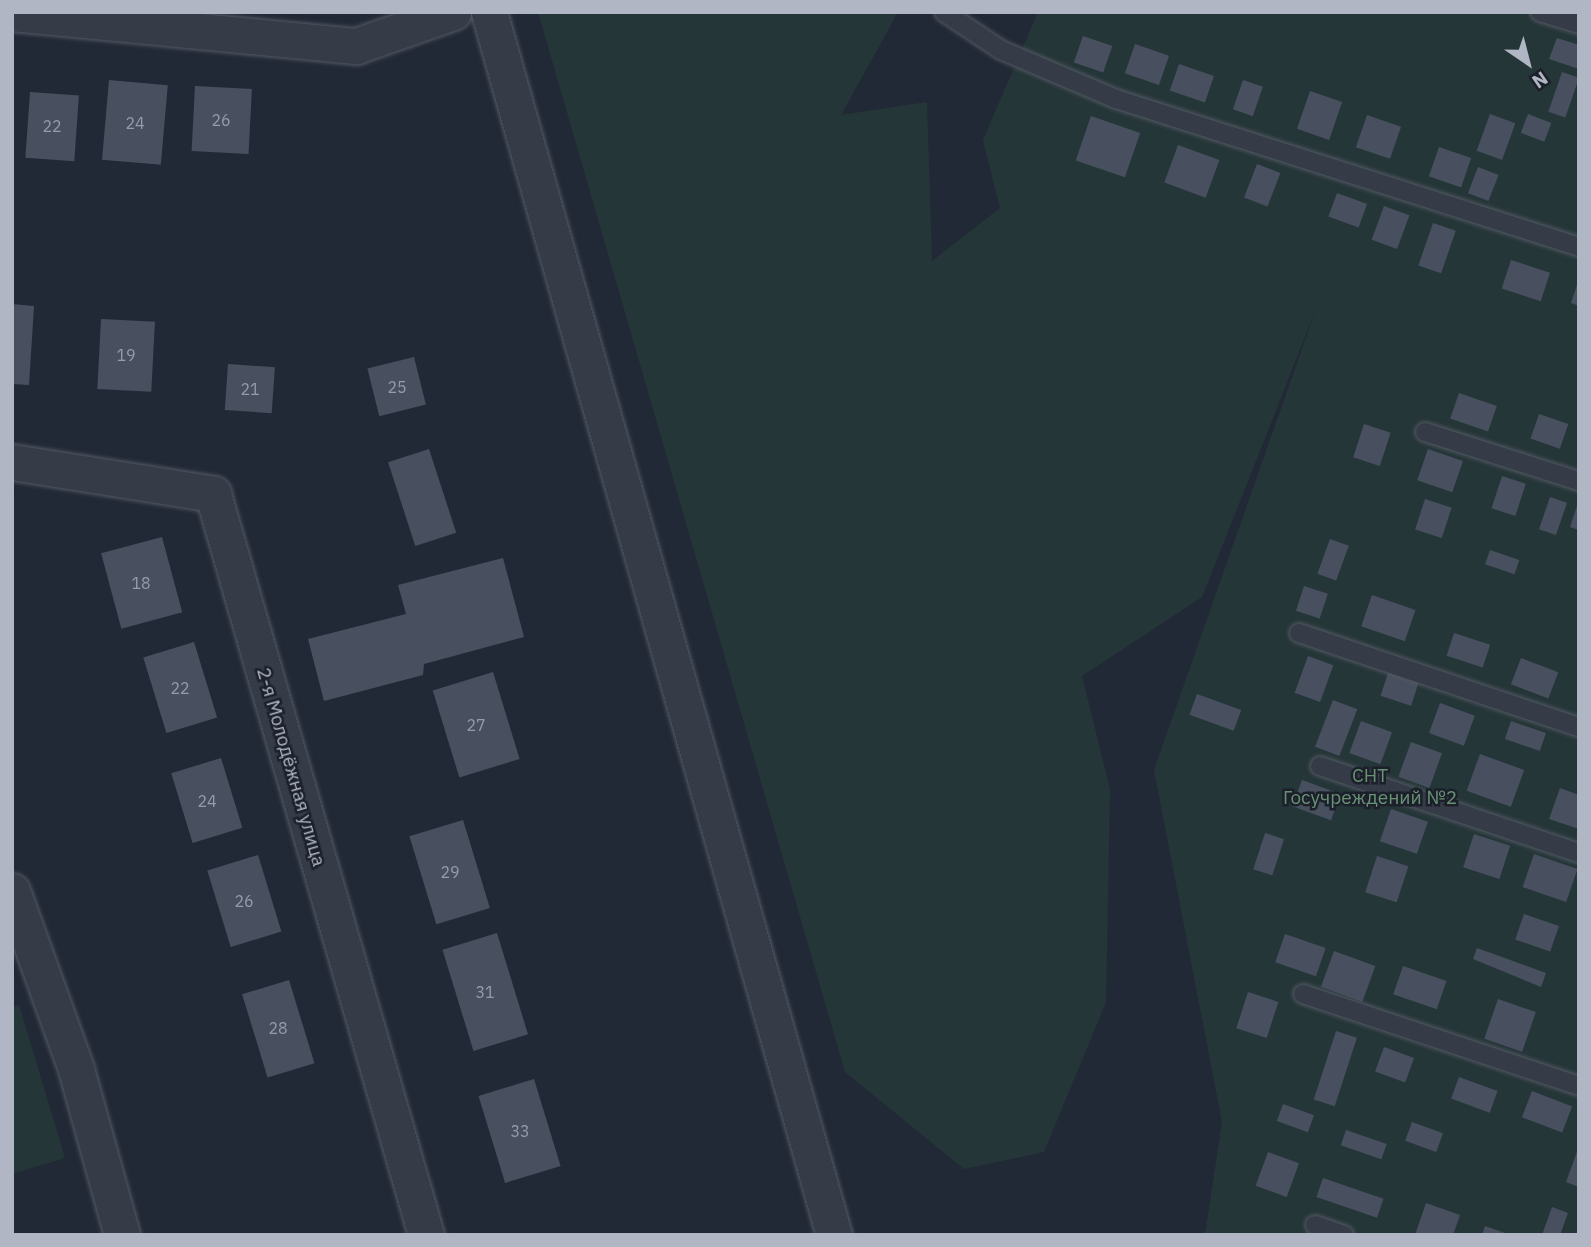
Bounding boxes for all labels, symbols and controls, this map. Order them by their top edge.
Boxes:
north arrow [1493,28,1563,98]
text: N [1528,66,1553,94]
house number: 26 [211,110,231,130]
house number: 24 [125,113,145,133]
house number: 22 [42,116,62,136]
house number: 19 [116,345,136,365]
house number: 25 [387,377,407,397]
house number: 21 [240,379,260,399]
house number: 18 [131,573,151,593]
street label: 2-я Молодёжная улица [252,665,330,869]
house number: 22 [170,678,190,698]
house number: 27 [466,715,486,735]
park label: СНТ Госучреждений №2 [1283,765,1457,809]
house number: 24 [197,791,217,811]
house number: 29 [440,862,460,882]
house number: 26 [234,891,254,911]
house number: 31 [475,982,495,1002]
house number: 28 [268,1018,288,1038]
house number: 33 [510,1121,530,1141]

